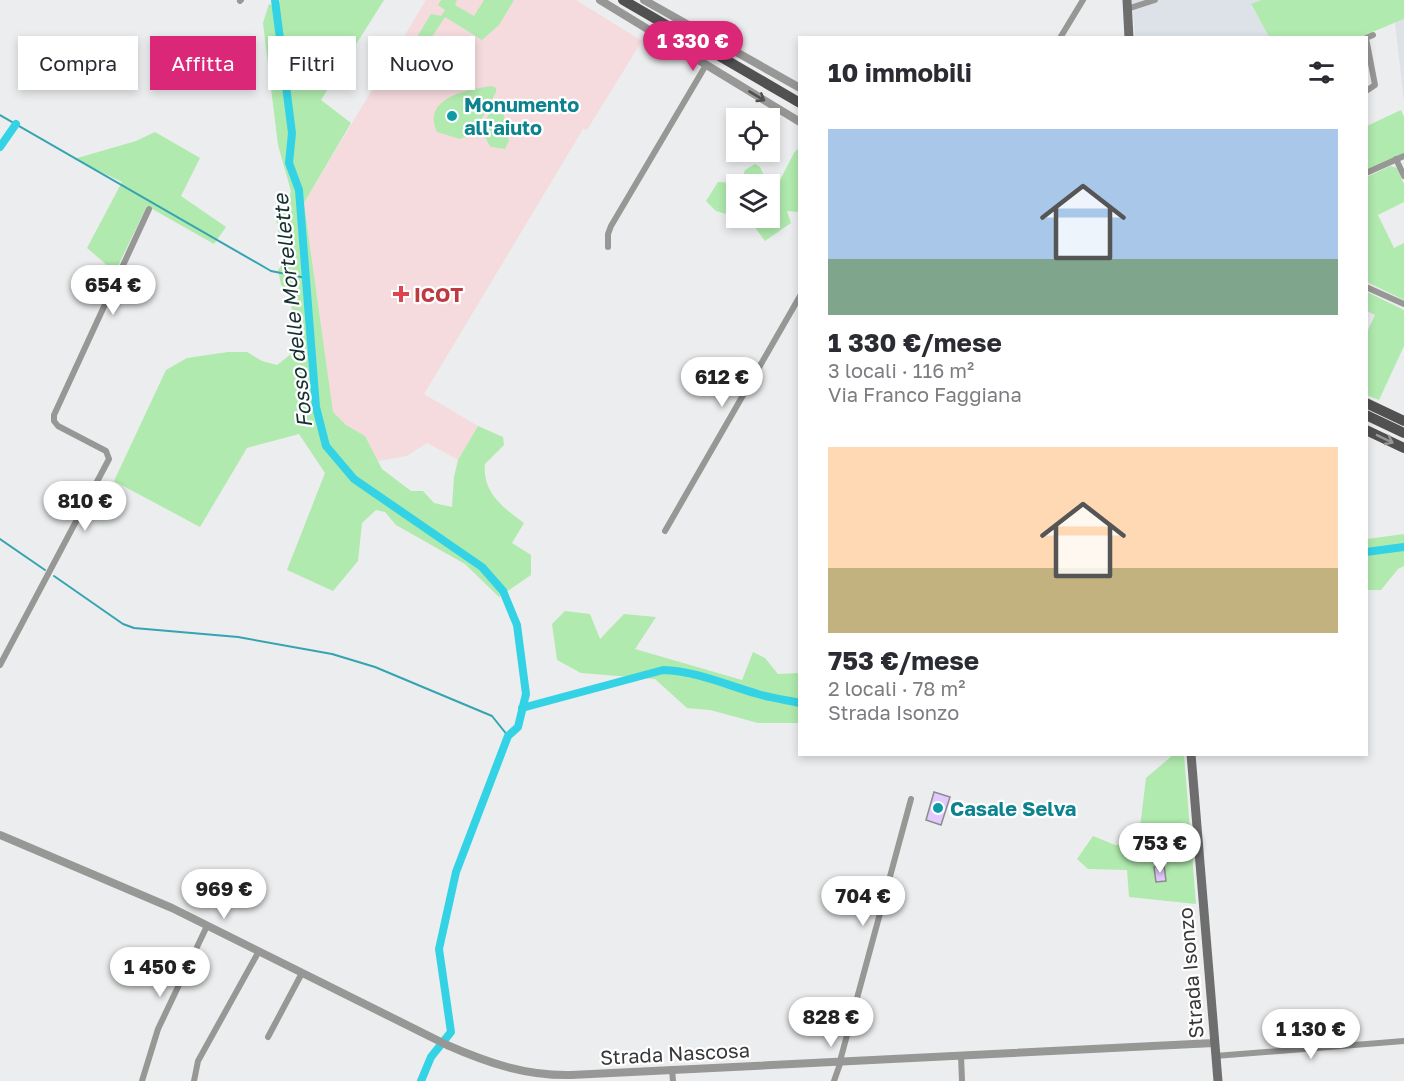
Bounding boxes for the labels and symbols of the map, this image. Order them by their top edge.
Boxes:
pin: 1 330 € [638,21,748,72]
one-way arrow [748,91,765,103]
place label: Monumento all'aiuto [464,92,579,139]
marker: Monumento all'aiuto [445,109,459,123]
water label: Fosso delle Mortellette [267,191,317,429]
pin: 654 € [71,265,155,316]
place label: ICOT [414,282,463,306]
marker: ICOT [392,285,410,303]
pin: 612 € [680,357,764,408]
one-way arrow [1376,434,1394,445]
pin: 810 € [43,481,127,532]
place label: Casale Selva [950,796,1076,820]
marker: Casale Selva [931,801,945,815]
pin: 753 € [1118,823,1202,874]
pin: 969 € [182,869,266,920]
pin: 704 € [821,876,905,927]
street label: Strada Isonzo [1172,907,1208,1039]
pin: 1 450 € [105,947,215,998]
pin: 828 € [789,997,873,1048]
pin: 1 130 € [1256,1009,1366,1060]
street label: Strada Nascosa [600,1037,750,1069]

